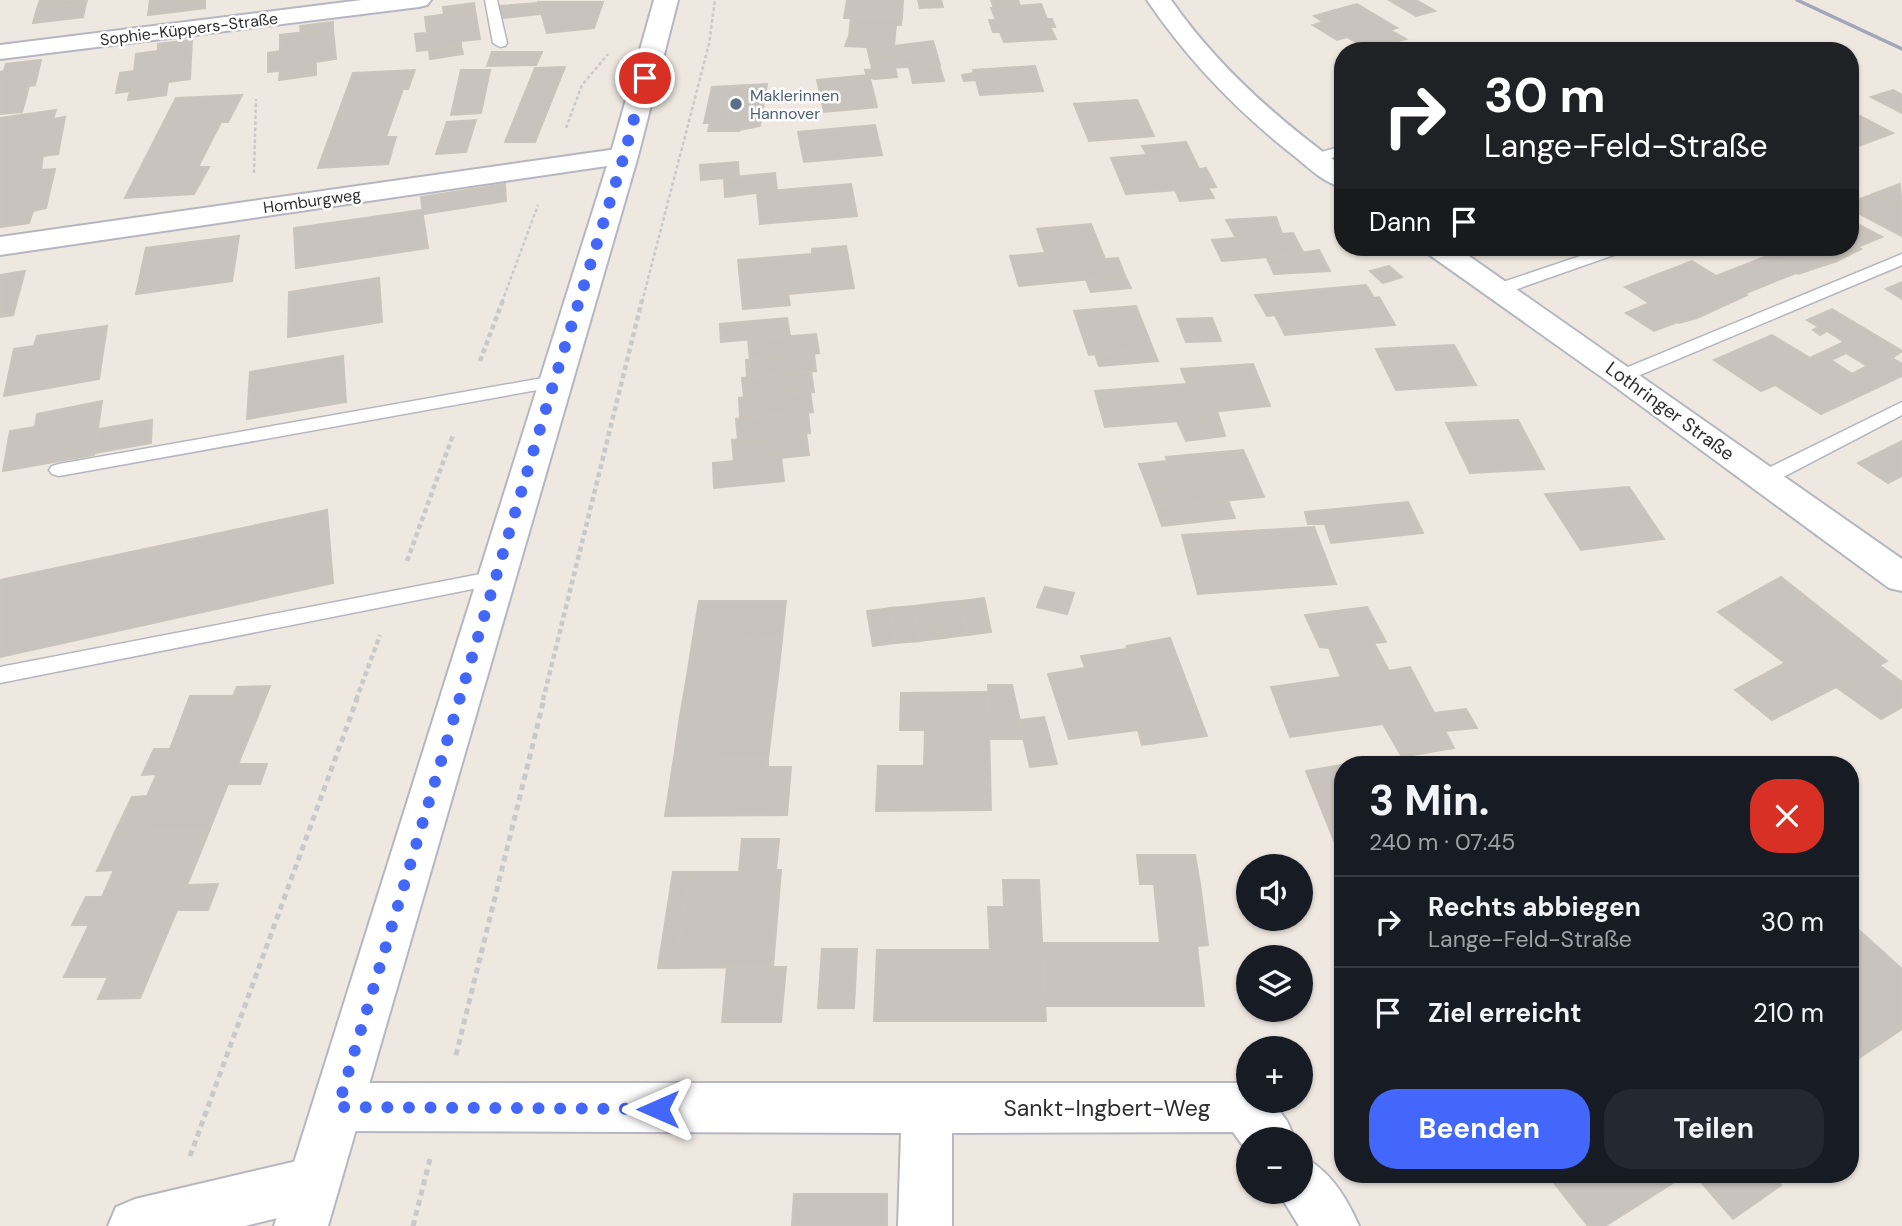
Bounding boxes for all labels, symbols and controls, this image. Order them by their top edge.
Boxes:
street label: Sophie-Küppers-Straße [99,8,279,50]
pin [615,48,675,108]
icon: arrive [626,59,664,97]
text: 30 m [1484,63,1606,127]
icon: right [1369,70,1460,161]
place label: Maklerinnen Hannover [750,85,839,124]
marker: Maklerinnen Hannover [728,96,744,112]
text: Lange-Feld-Straße [1484,125,1768,167]
street label: Homburgweg [262,184,362,218]
icon: arrive [1445,203,1483,241]
text: Dann [1369,205,1431,239]
street label: Lothringer Straße [1601,356,1739,466]
text: 3 Min. [1369,773,1489,828]
button: close [1750,779,1824,853]
text: 240 m · 07:45 [1369,827,1515,857]
map controls [1236,854,1313,1204]
button: sound [1236,854,1313,931]
text: Rechts abbiegen [1428,890,1641,924]
icon: right [1369,903,1407,941]
text: 30 m [1761,905,1824,939]
text: Lange-Feld-Straße [1428,924,1632,954]
button: layers [1236,945,1313,1022]
icon: arrive [1369,994,1407,1032]
text: Ziel erreicht [1428,996,1581,1030]
text: 210 m [1753,996,1824,1030]
button: + [1236,1036,1313,1113]
position arrow [621,1072,695,1146]
button: Beenden [1369,1089,1590,1169]
button: Teilen [1604,1089,1824,1169]
street label: Sankt-Ingbert-Weg [1004,1093,1211,1123]
button: − [1236,1127,1313,1204]

